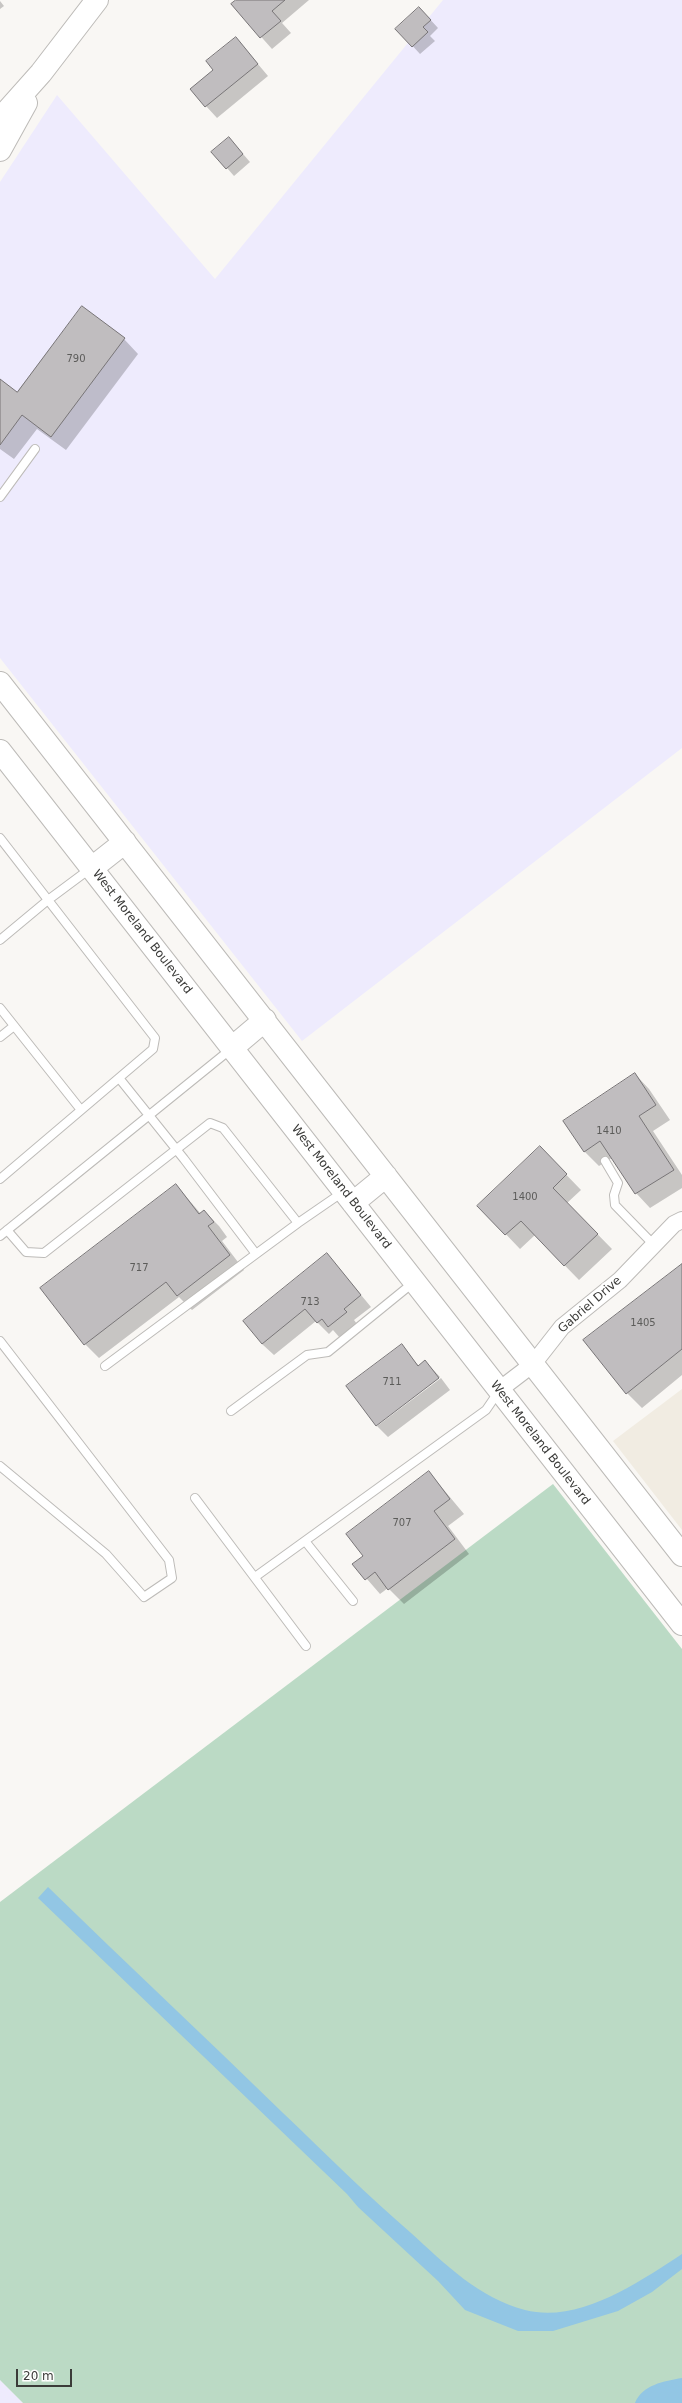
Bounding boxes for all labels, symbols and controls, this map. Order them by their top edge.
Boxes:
house number: 790 [66,353,86,365]
street label: West Moreland Boulevard [89,867,195,997]
street label: West Moreland Boulevard [288,1122,394,1252]
house number: 1410 [596,1125,622,1137]
house number: 1400 [512,1191,538,1203]
house number: 717 [129,1262,149,1274]
street label: Gabriel Drive [555,1274,625,1336]
house number: 713 [300,1296,320,1308]
house number: 1405 [630,1317,656,1329]
house number: 711 [382,1376,402,1388]
street label: West Moreland Boulevard [487,1378,593,1508]
house number: 707 [392,1517,412,1529]
scale bar [18,2361,74,2387]
text: 20 m [23,2369,54,2383]

